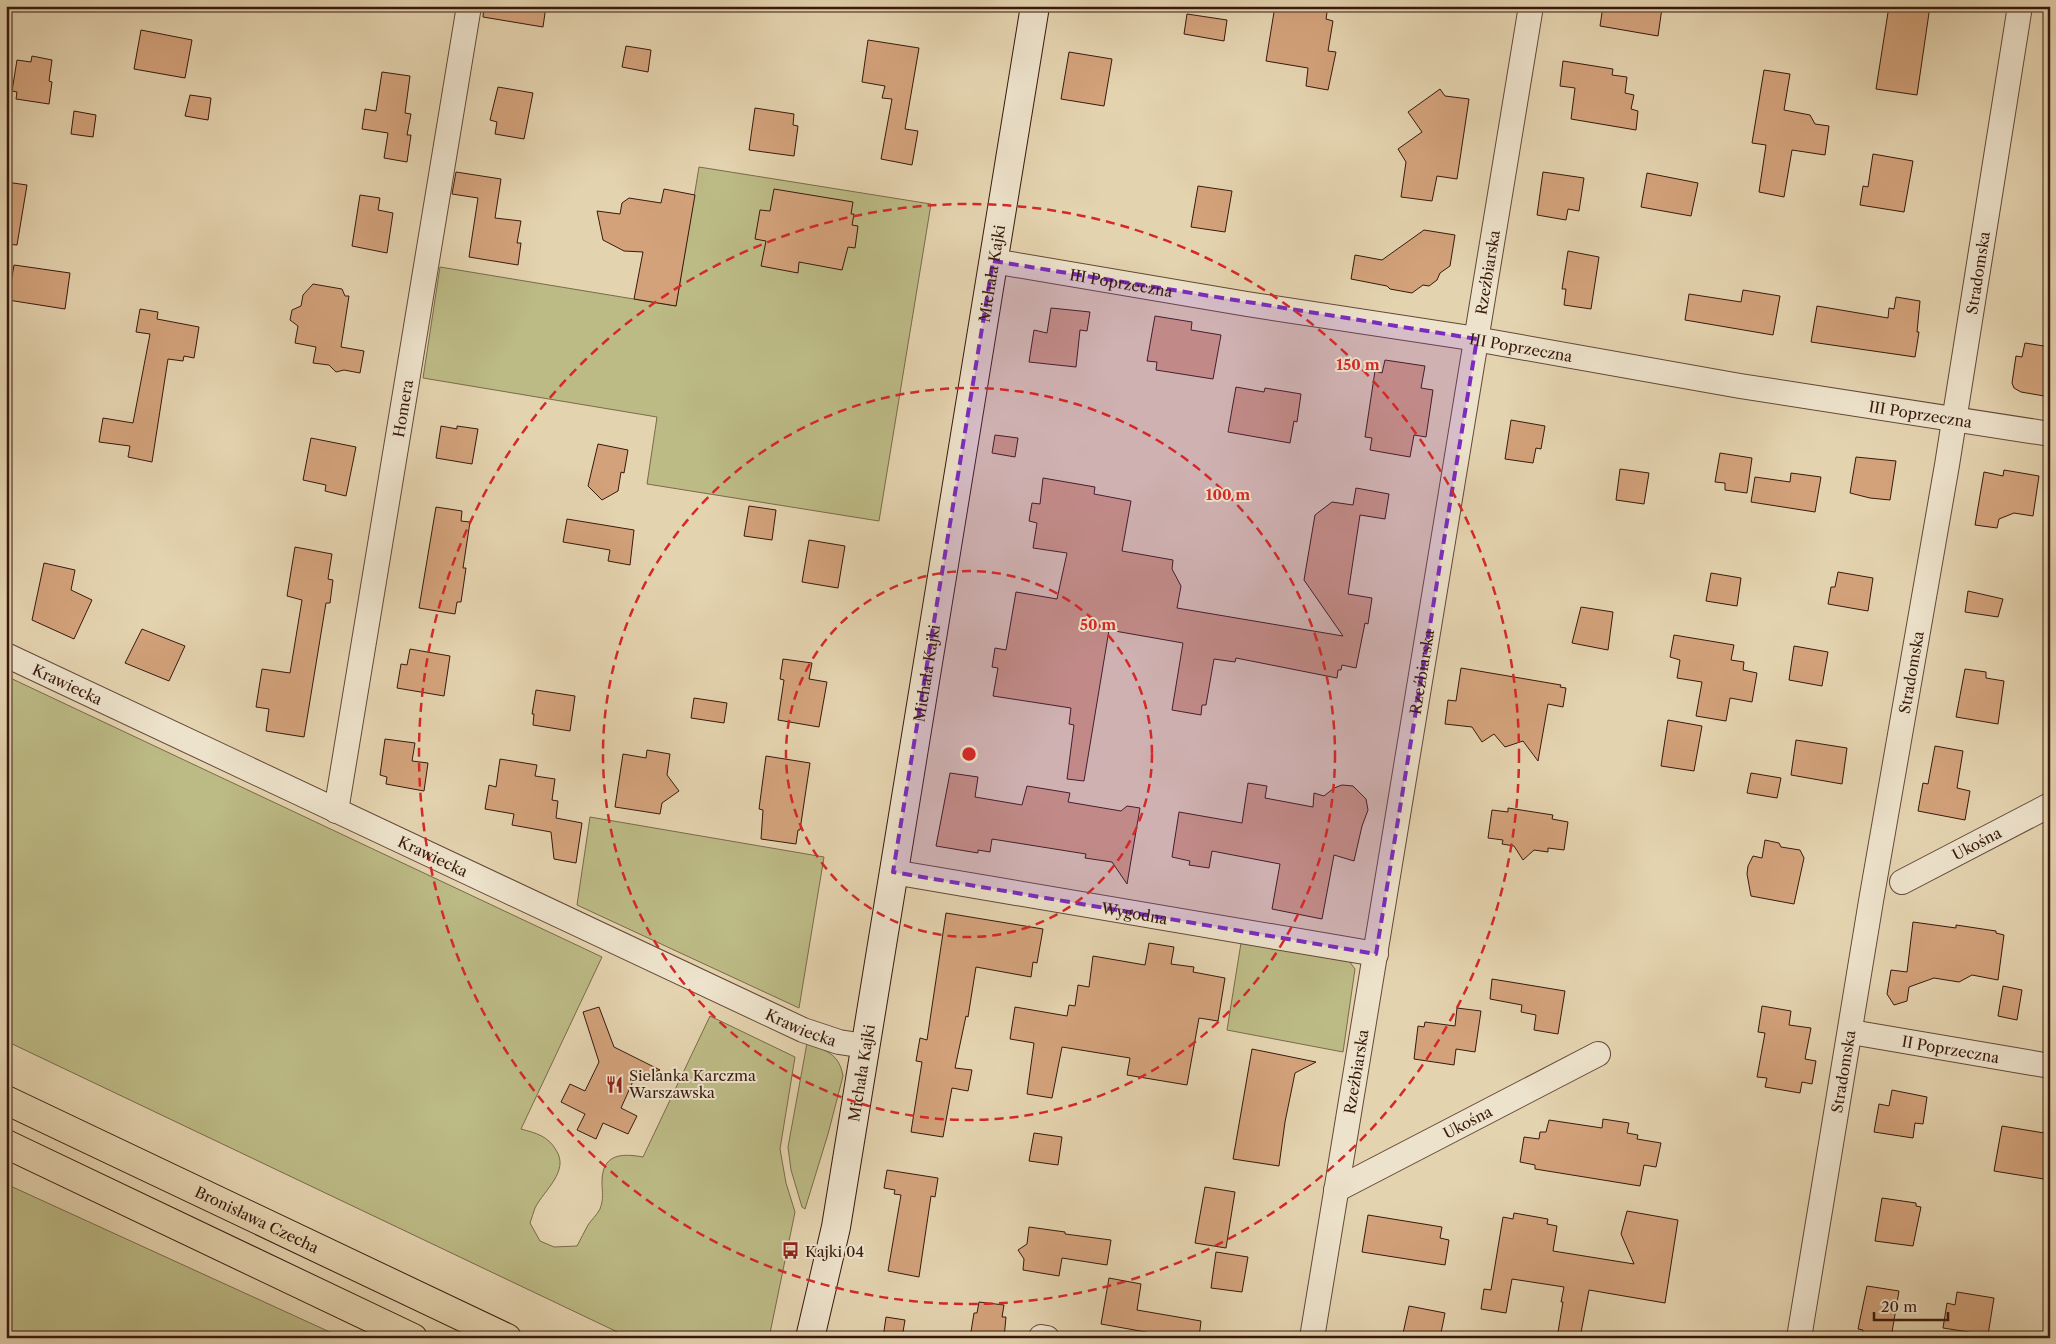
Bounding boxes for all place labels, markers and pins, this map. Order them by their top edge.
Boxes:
centre of rings [960,745,978,763]
place label: Sielanka Karczma Warszawska [628,1066,756,1102]
restaurant icon: Sielanka Karczma Warszawska [605,1074,625,1094]
bus stop icon: Kajki 04 [781,1241,801,1261]
place label: Kajki 04 [805,1242,864,1261]

